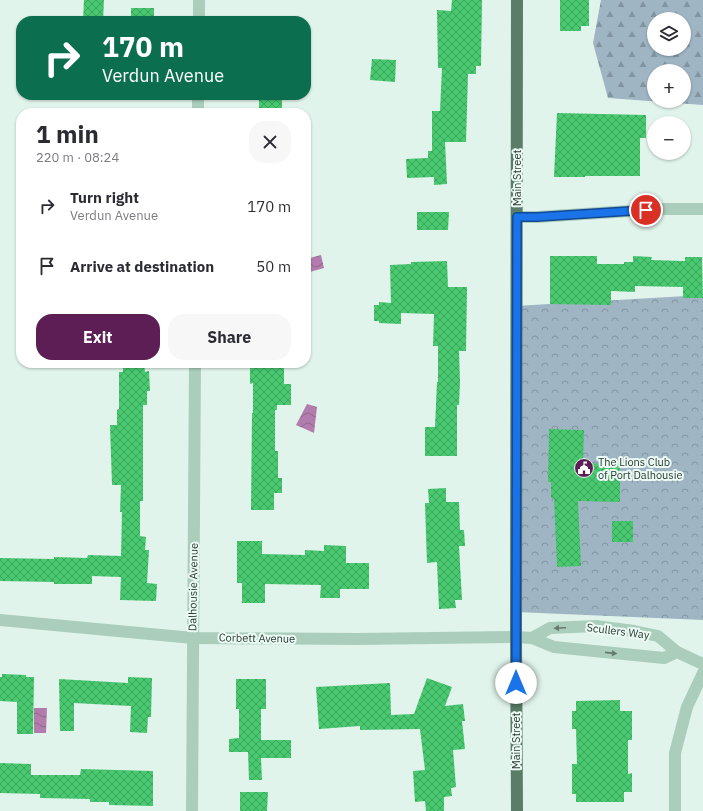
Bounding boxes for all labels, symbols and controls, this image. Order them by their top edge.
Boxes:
map controls [647,12,691,160]
button: layers [647,12,691,56]
text: 170 m [102,28,184,65]
icon: right [36,32,88,84]
text: Verdun Avenue [102,64,224,87]
button: + [647,64,691,108]
button: − [647,116,691,160]
text: 1 min [36,118,99,150]
button: close [249,121,291,163]
text: 220 m · 08:24 [36,149,119,166]
street label: Main Street [510,150,524,206]
text: Turn right [70,188,139,207]
pin [629,193,663,227]
icon: right [36,195,58,217]
text: 170 m [247,197,291,216]
icon: arrive [635,199,657,221]
text: Verdun Avenue [70,207,158,224]
icon: arrive [36,255,58,277]
text: Arrive at destination [70,257,214,276]
text: 50 m [256,257,291,276]
button: Exit [36,314,160,360]
button: Share [168,314,291,360]
place label: The Lions Club of Port Dalhousie [598,455,682,482]
public building icon: The Lions Club of Port Dalhousie [573,457,595,479]
street label: Dalhousie Avenue [185,543,201,631]
street label: Scullers Way [586,620,651,642]
one-way arrow [554,624,566,631]
street label: Corbett Avenue [219,630,295,646]
one-way arrow [605,649,617,656]
position arrow [495,662,537,704]
street label: Main Street [509,713,523,769]

